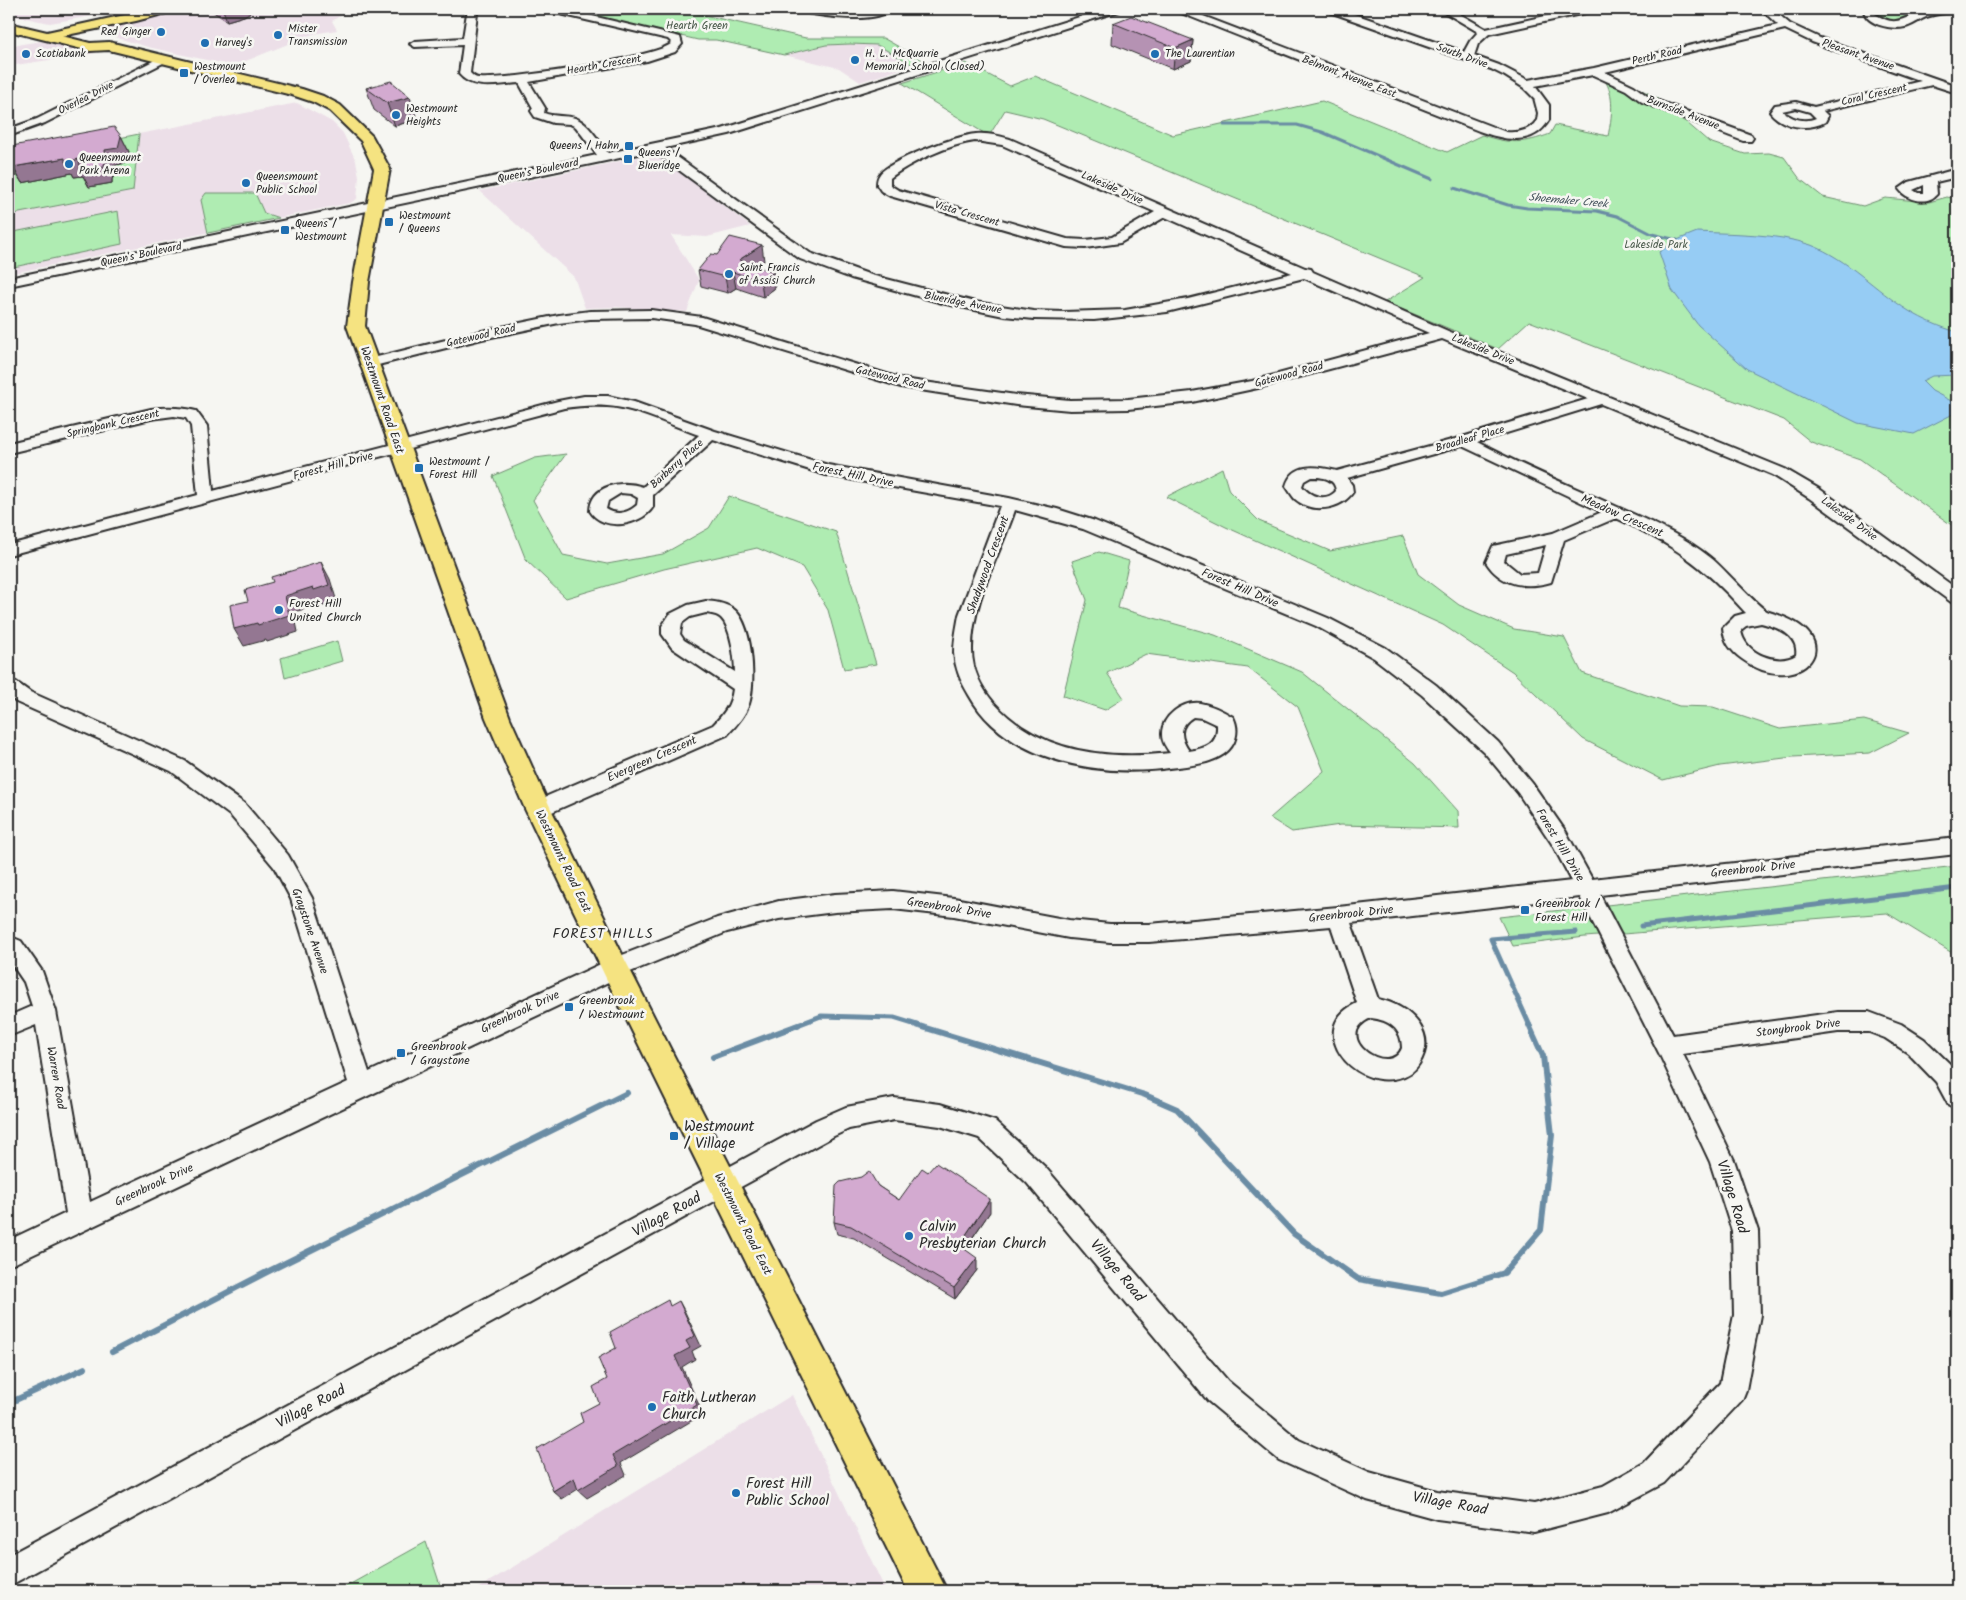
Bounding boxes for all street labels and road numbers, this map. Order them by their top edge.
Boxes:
street label: Pleasant Avenue [1819,34,1897,76]
street label: South Drive [1434,38,1490,74]
street label: Perth Road [1630,41,1684,71]
street label: Hearth Crescent [565,49,643,80]
street label: Belmont Avenue East [1299,51,1400,104]
street label: Overlea Drive [55,76,117,120]
street label: Coral Crescent [1839,78,1910,111]
street label: Burnside Avenue [1644,91,1722,135]
street label: Queen's Boulevard [496,153,581,188]
street label: Lakeside Drive [1078,166,1146,210]
street label: Vista Crescent [932,196,1002,232]
street label: Queen's Boulevard [99,237,184,272]
street label: Blueridge Avenue [923,287,1003,319]
street label: Gatewood Road [445,319,518,353]
street label: Lakeside Drive [1449,329,1517,371]
street label: Westmount Road East [355,344,409,457]
street label: Gatewood Road [1253,357,1326,393]
street label: Gatewood Road [854,361,927,395]
street label: Springbank Crescent [65,404,162,443]
street label: Broadleaf Place [1433,421,1507,457]
street label: Barberry Place [646,435,708,493]
street label: Forest Hill Drive [291,446,376,486]
street label: Forest Hill Drive [811,457,896,493]
street label: Meadow Crescent [1578,489,1667,543]
street label: Lakeside Drive [1817,492,1881,546]
street label: Shadywood Crescent [961,513,1015,617]
street label: Forest Hill Drive [1198,563,1282,613]
street label: Evergreen Crescent [604,731,700,787]
street label: Forest Hill Drive [1531,805,1590,886]
street label: Westmount Road East [530,806,596,916]
street label: Greenbrook Drive [1710,855,1797,883]
street label: Graystone Avenue [286,885,334,977]
street label: Greenbrook Drive [905,892,993,924]
street label: Greenbrook Drive [1308,900,1395,928]
street label: Greenbrook Drive [477,985,563,1039]
street label: Stonybrook Drive [1755,1013,1842,1043]
street label: Warren Road [41,1045,71,1112]
street label: Village Road [1709,1157,1755,1237]
street label: Greenbrook Drive [111,1158,197,1212]
street label: Westmount Road East [709,1170,777,1279]
street label: Village Road [628,1186,706,1244]
street label: Village Road [1083,1234,1151,1308]
street label: Village Road [272,1378,351,1435]
street label: Village Road [1411,1486,1490,1522]

